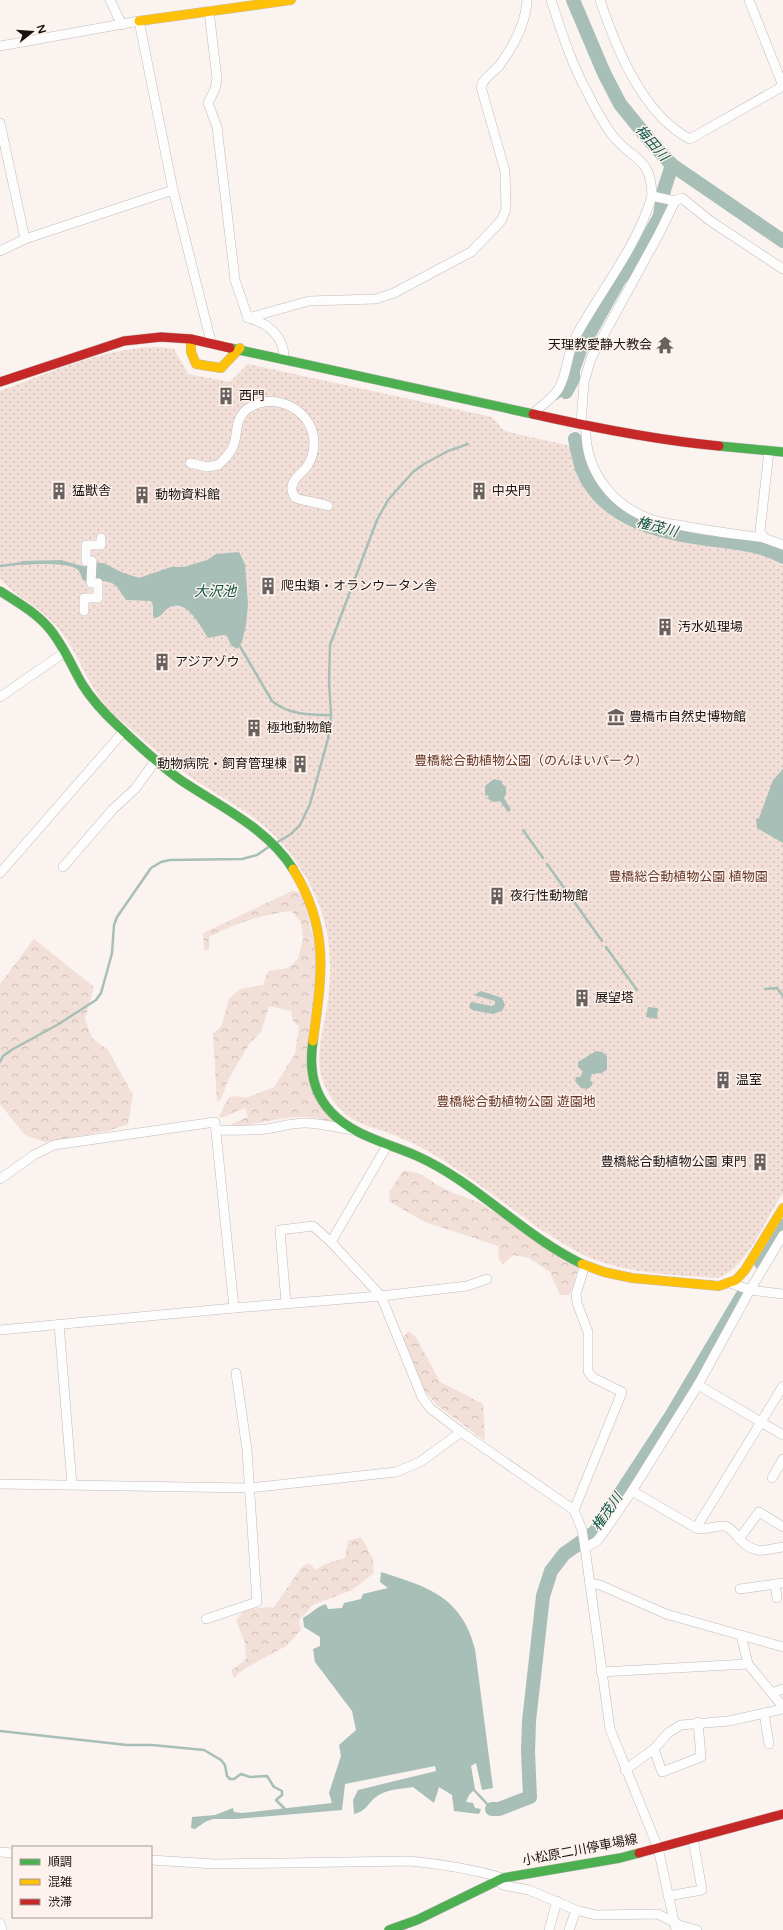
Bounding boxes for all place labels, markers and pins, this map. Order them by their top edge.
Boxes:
temple icon: 天理教愛静大教会 [655,335,675,355]
place label: 天理教愛静大教会 [548,337,652,353]
building icon: 西門 [216,386,236,406]
place label: 西門 [239,388,265,404]
building icon: 猛獣舎 [49,481,69,501]
building icon: 中央門 [469,481,489,501]
place label: 猛獣舎 [72,483,111,499]
place label: 中央門 [492,483,531,499]
building icon: 動物資料館 [132,485,152,505]
place label: 動物資料館 [155,487,220,503]
building icon: 爬虫類・オランウータン舎 [258,576,278,596]
place label: 爬虫類・オランウータン舎 [281,578,437,594]
building icon: 汚水処理場 [655,617,675,637]
place label: 汚水処理場 [678,619,743,635]
building icon: アジアゾウ [152,652,172,672]
place label: アジアゾウ [175,654,239,670]
museum icon: 豊橋市自然史博物館 [606,707,626,727]
place label: 豊橋市自然史博物館 [629,709,746,725]
building icon: 極地動物館 [244,718,264,738]
place label: 極地動物館 [267,720,332,736]
building icon: 動物病院・飼育管理棟 [290,754,310,774]
place label: 動物病院・飼育管理棟 [157,756,287,772]
building icon: 夜行性動物館 [487,886,507,906]
place label: 夜行性動物館 [510,888,588,904]
building icon: 展望塔 [572,988,592,1008]
place label: 展望塔 [595,990,634,1006]
building icon: 温室 [713,1070,733,1090]
place label: 温室 [736,1072,762,1088]
building icon: 豊橋総合動植物公園 東門 [750,1152,770,1172]
place label: 豊橋総合動植物公園 東門 [601,1154,747,1170]

